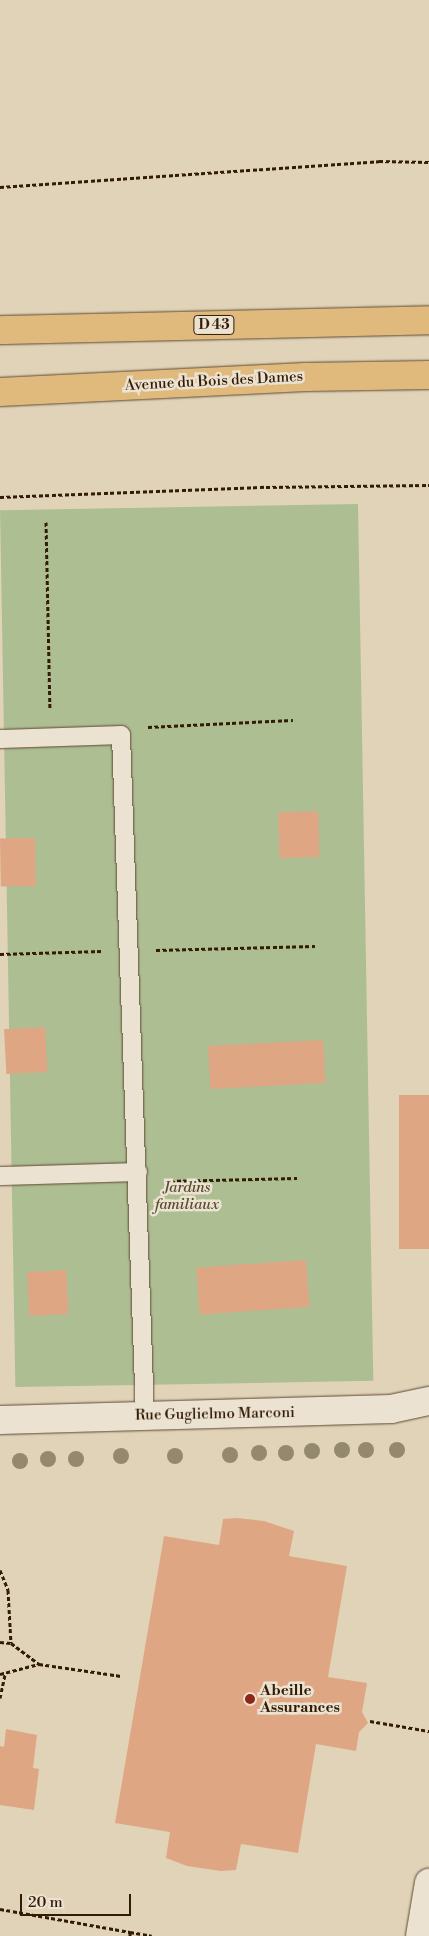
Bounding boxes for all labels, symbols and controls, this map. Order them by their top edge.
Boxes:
road number: D 43 [193,314,235,336]
street label: Avenue du Bois des Dames [124,367,304,395]
park label: Jardins familiaux [155,1178,219,1213]
street label: Rue Guglielmo Marconi [135,1404,295,1424]
place label: Abeille Assurances [260,1681,340,1716]
marker: Abeille Assurances [244,1693,256,1705]
scale bar [22,1884,134,1916]
text: 20 m [28,1893,63,1912]

